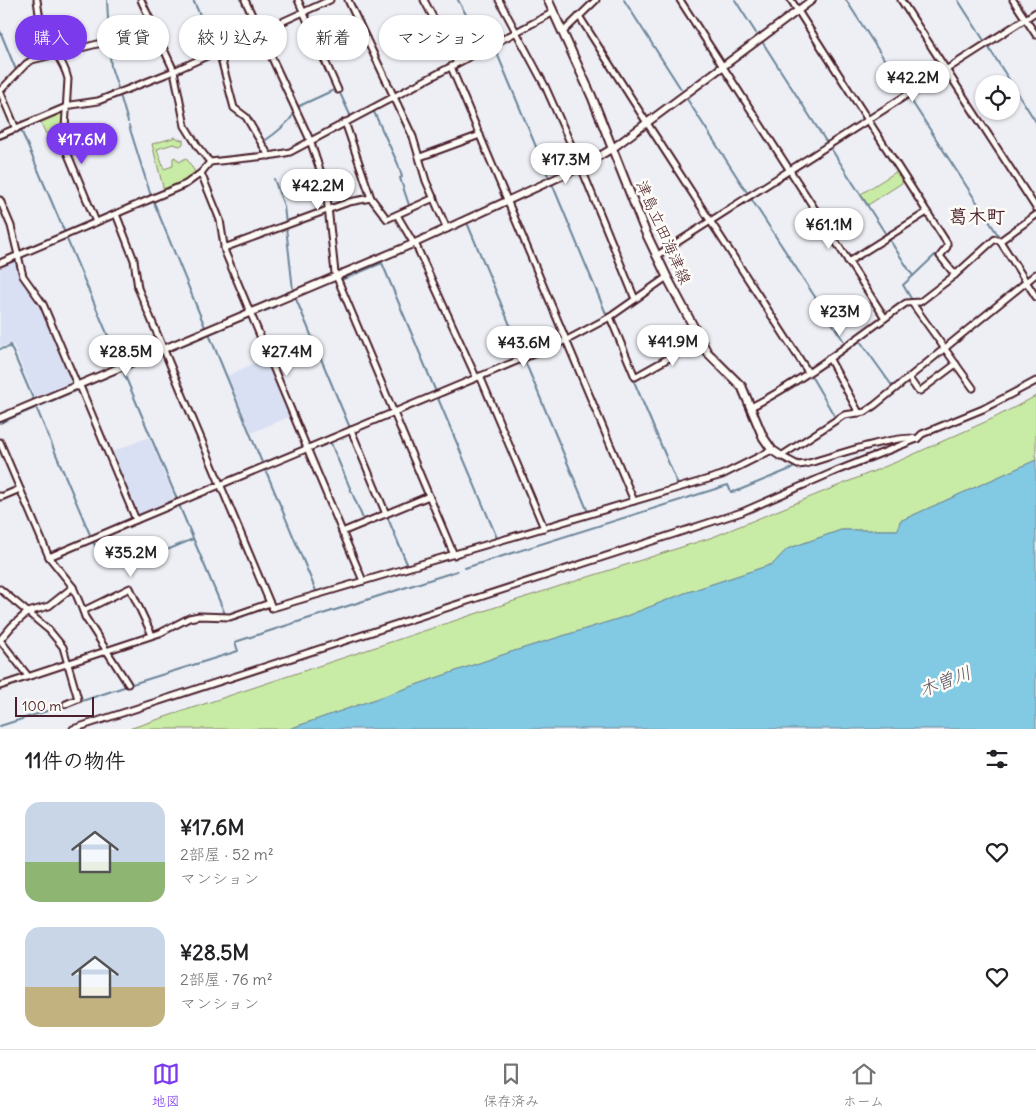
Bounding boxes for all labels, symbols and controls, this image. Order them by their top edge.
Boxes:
chip: 購入 [15,15,87,60]
chip: 賃貸 [97,15,169,60]
chip: 絞り込み [179,15,287,60]
chip: 新着 [297,15,369,60]
chip: マンション [379,15,504,60]
pin: ¥42.2M [872,61,954,103]
text: ¥42.2M [887,67,939,87]
map controls [975,75,1020,120]
button: locate [975,75,1020,120]
pin: ¥17.6M [41,122,123,165]
text: ¥17.6M [57,129,107,149]
pin: ¥17.3M [525,142,607,185]
text: ¥17.3M [542,149,590,169]
pin: ¥42.2M [277,168,359,211]
text: ¥42.2M [292,175,344,195]
street label: 津島立田海津線 [632,177,696,287]
district label: 葛木町 [948,204,1006,228]
pin: ¥61.1M [788,208,870,250]
text: ¥61.1M [806,214,852,234]
pin: ¥23M [810,294,870,337]
text: ¥23M [820,301,860,321]
pin: ¥41.9M [632,324,714,367]
pin: ¥43.6M [483,326,565,368]
text: ¥41.9M [648,331,698,351]
text: ¥43.6M [497,332,551,352]
pin: ¥28.5M [85,334,167,377]
pin: ¥27.4M [246,334,328,377]
text: ¥28.5M [100,341,152,361]
text: ¥27.4M [261,341,313,361]
pin: ¥35.2M [90,536,172,578]
text: ¥35.2M [105,542,157,562]
water label: 木曽川 [916,661,974,701]
scale bar [15,694,94,717]
text: 100 m [22,697,62,715]
icon: filters [983,745,1011,773]
text: 11件の物件 [25,747,126,774]
text: ¥17.6M [180,814,244,841]
icon: home [65,822,125,882]
icon: heart [983,838,1011,866]
text: 2部屋 · 52 m² [180,844,274,864]
text: マンション [180,868,259,888]
text: ¥28.5M [180,939,249,966]
icon: home [65,947,125,1007]
icon: heart [983,963,1011,991]
text: 2部屋 · 76 m² [180,969,273,989]
text: マンション [180,993,259,1013]
tab: 地図 [152,1060,180,1110]
tab: 保存済み [483,1060,539,1110]
tab: ホーム [843,1060,884,1110]

